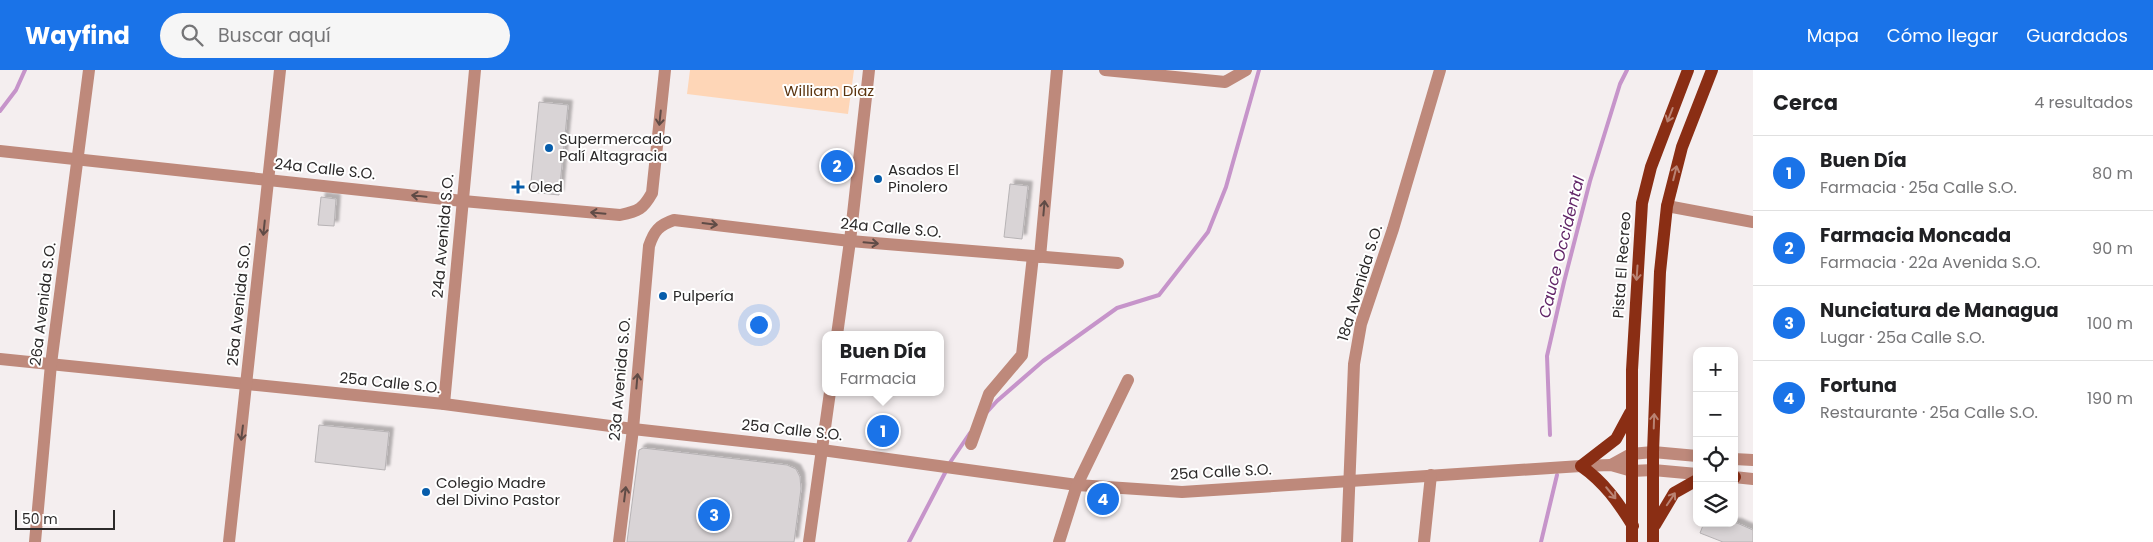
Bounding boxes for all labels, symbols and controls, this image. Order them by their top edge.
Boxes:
search box [160,13,510,58]
text: Wayfind [25,19,130,52]
icon: search [178,21,206,49]
text: Buscar aquí [218,22,331,49]
text: Mapa [1807,23,1859,48]
text: Cómo llegar [1887,23,1998,48]
text: Guardados [2026,23,2128,48]
park label: William Díaz [784,80,874,101]
text: Cerca [1773,88,1838,117]
text: 4 resultados [2034,91,2133,114]
one-way arrow [1665,108,1674,123]
one-way arrow [655,110,665,126]
place label: Supermercado Palí Altagracia [559,128,672,166]
marker: Supermercado Palí Altagracia [543,142,555,154]
pin: 2 [821,147,853,185]
text: Buen Día [1820,147,1907,174]
street label: 24a Calle S.O. [273,153,377,184]
place label: Asados El Pinolero [888,159,959,197]
text: 1 [1786,162,1792,185]
text: 80 m [2092,162,2133,185]
one-way arrow [1671,165,1680,181]
street label: 24a Avenida S.O. [427,173,458,299]
marker: Asados El Pinolero [872,173,884,185]
water label: Cauce Occidental [1533,174,1590,320]
place label: Oled [528,176,563,197]
text: Farmacia · 25a Calle S.O. [1820,176,2017,199]
marker: Oled [512,181,524,193]
one-way arrow [411,191,427,201]
one-way arrow [1040,201,1049,217]
one-way arrow [590,208,606,218]
street label: Pista El Recreo [1607,211,1636,319]
street label: 24a Calle S.O. [840,213,943,242]
one-way arrow [259,219,269,235]
one-way arrow [702,219,718,229]
street label: 18a Avenida S.O. [1332,222,1387,344]
text: Farmacia Moncada [1820,222,2011,249]
text: 2 [1784,237,1794,260]
text: 90 m [2092,237,2133,260]
one-way arrow [863,238,879,248]
street label: 26a Avenida S.O. [24,241,61,367]
street label: 25a Avenida S.O. [222,241,255,367]
text: Farmacia · 22a Avenida S.O. [1820,251,2040,274]
one-way arrow [1633,265,1642,281]
place label: Pulpería [673,285,734,306]
marker: Pulpería [657,290,669,302]
text: Nunciatura de Managua [1820,297,2059,324]
your location [746,312,772,338]
text: 3 [1784,312,1794,335]
text: 100 m [2087,312,2133,335]
street label: 23a Avenida S.O. [604,316,635,442]
text: Lugar · 25a Calle S.O. [1820,326,1985,349]
popup [822,331,944,396]
text: Buen Día [840,338,926,365]
map controls [1693,347,1738,527]
button: + [1693,347,1738,392]
street label: 25a Calle S.O. [338,367,442,398]
text: Farmacia [840,367,916,390]
text: Fortuna [1820,372,1897,399]
one-way arrow [632,373,642,389]
text: 4 [1784,387,1794,410]
text: 190 m [2087,387,2133,410]
button: − [1693,392,1738,437]
text: Restaurante · 25a Calle S.O. [1820,401,2038,424]
pin: 1 [867,412,899,450]
street label: 25a Calle S.O. [740,414,844,445]
one-way arrow [1650,414,1659,430]
one-way arrow [237,425,247,441]
button: locate [1693,437,1738,482]
street label: 25a Calle S.O. [1170,458,1272,485]
place label: Colegio Madre del Divino Pastor [436,472,560,510]
pin: 4 [1087,480,1119,518]
button: layers [1693,482,1738,527]
marker: Colegio Madre del Divino Pastor [420,486,432,498]
one-way arrow [620,486,630,502]
one-way arrow [1605,486,1616,499]
one-way arrow [1665,492,1676,506]
pin: 3 [698,496,730,534]
scale bar [15,507,115,530]
text: 50 m [22,509,58,529]

